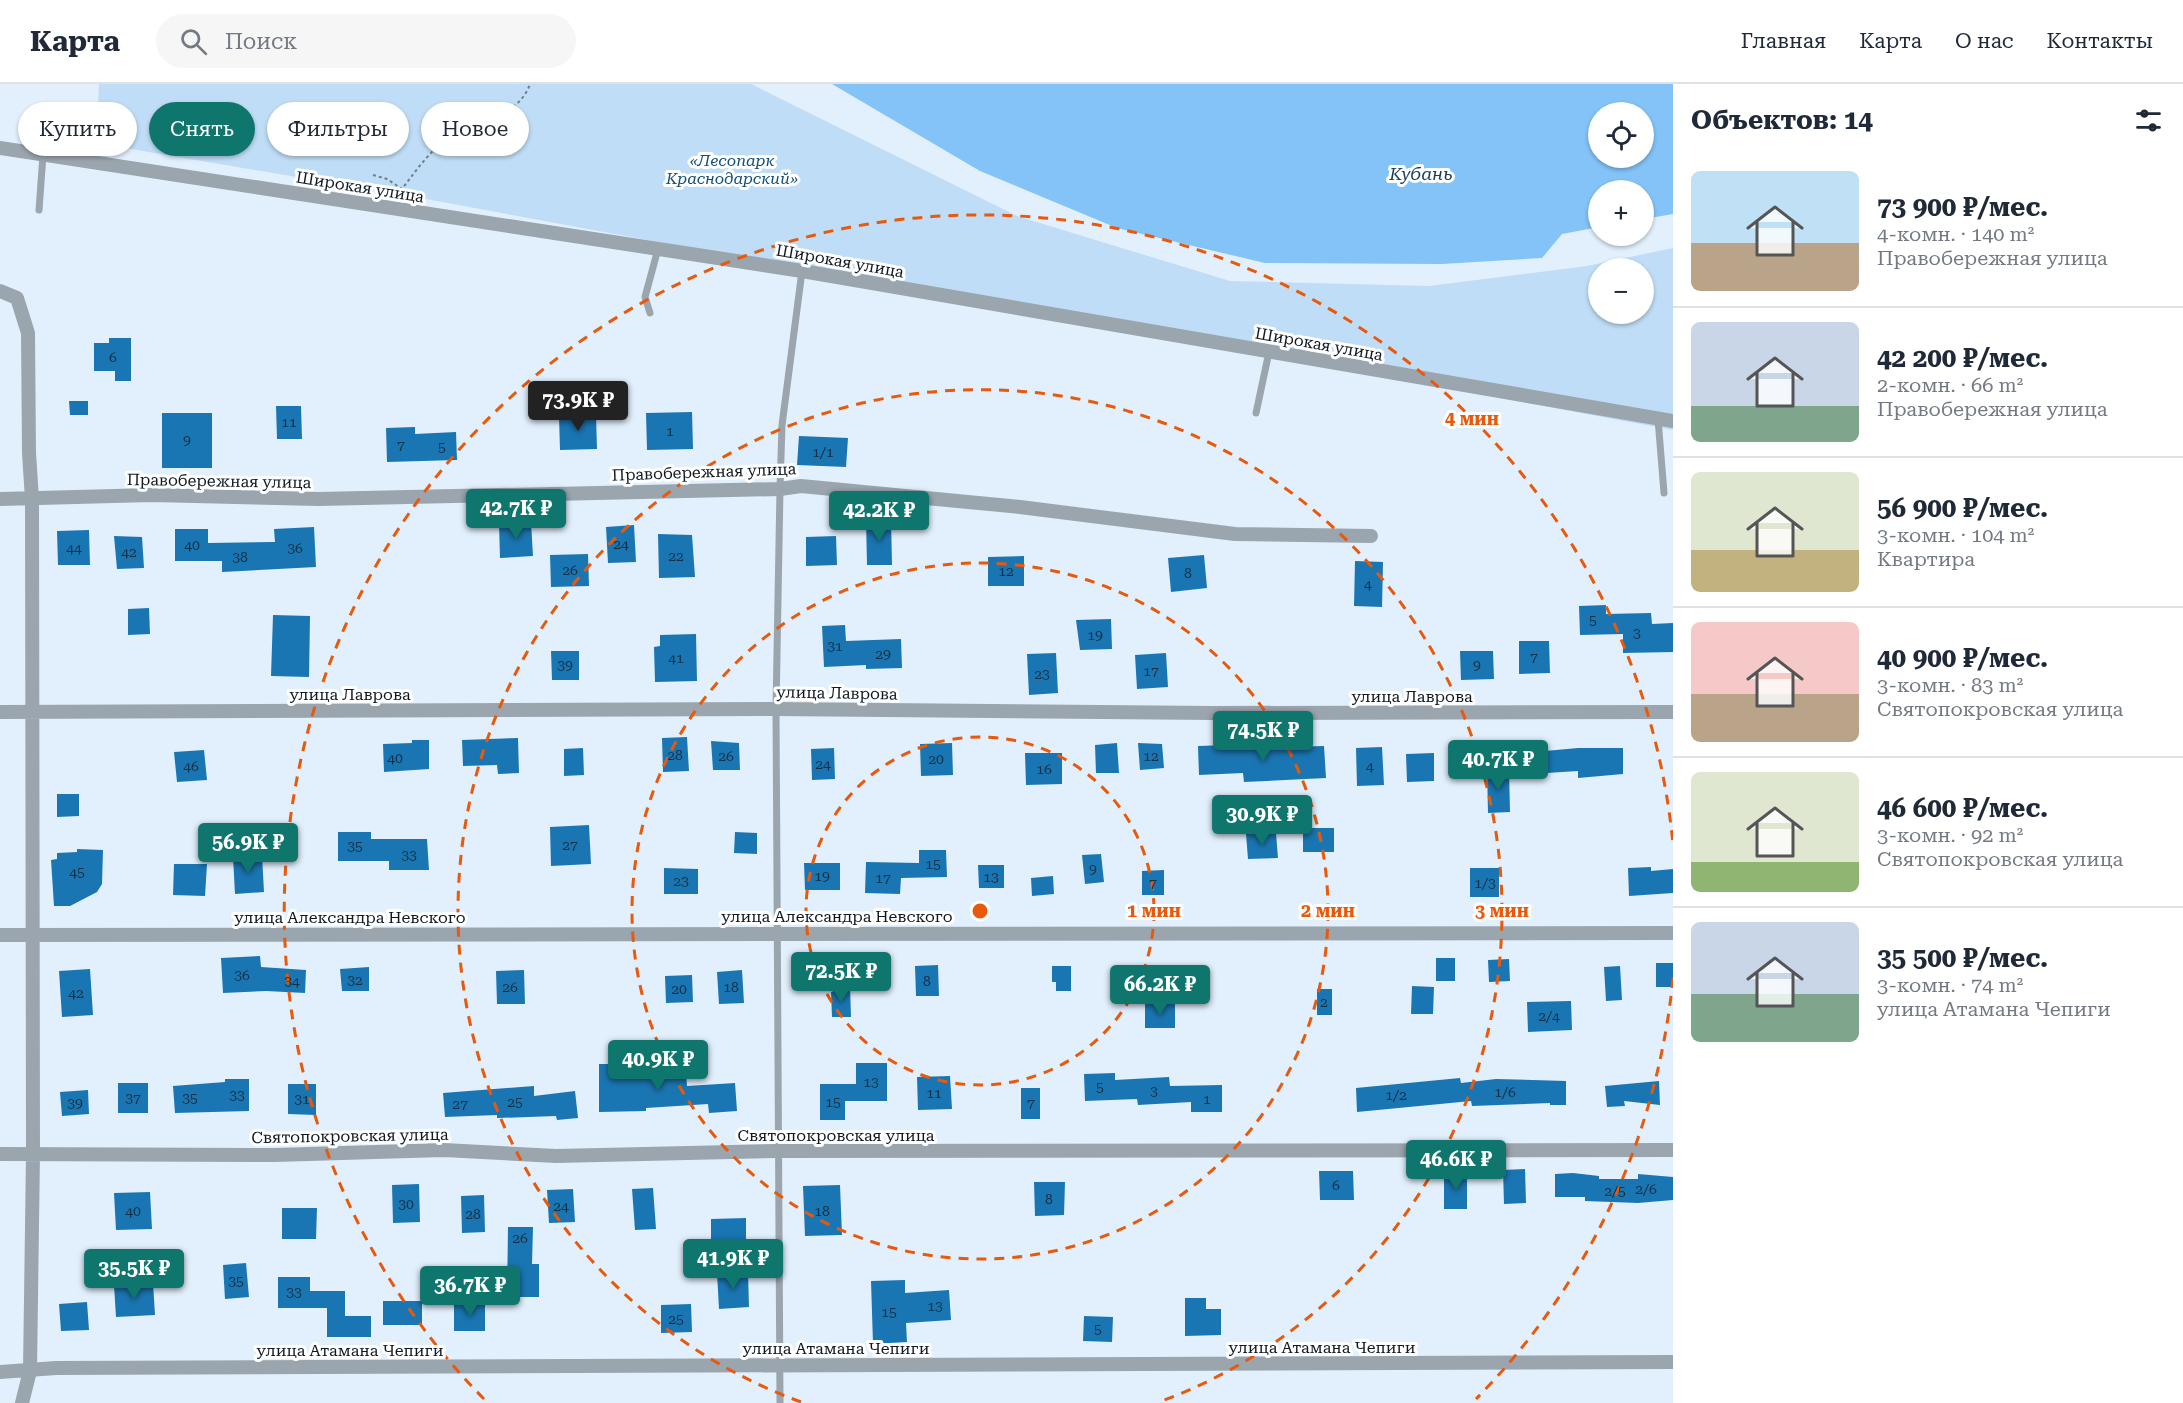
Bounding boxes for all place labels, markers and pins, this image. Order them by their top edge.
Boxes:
pin: 73.9K ₽ [523,381,633,432]
pin: 42.7K ₽ [461,489,571,540]
pin: 42.2K ₽ [824,491,934,542]
pin: 74.5K ₽ [1208,711,1318,762]
pin: 40.7K ₽ [1443,740,1553,791]
pin: 30.9K ₽ [1207,795,1317,846]
pin: 56.9K ₽ [193,823,303,874]
centre of rings [970,901,990,921]
pin: 72.5K ₽ [786,952,896,1003]
pin: 66.2K ₽ [1105,965,1215,1016]
pin: 40.9K ₽ [603,1040,713,1091]
pin: 46.6K ₽ [1401,1140,1511,1191]
pin: 41.9K ₽ [678,1239,788,1290]
pin: 35.5K ₽ [79,1249,189,1300]
pin: 36.7K ₽ [415,1266,525,1317]

